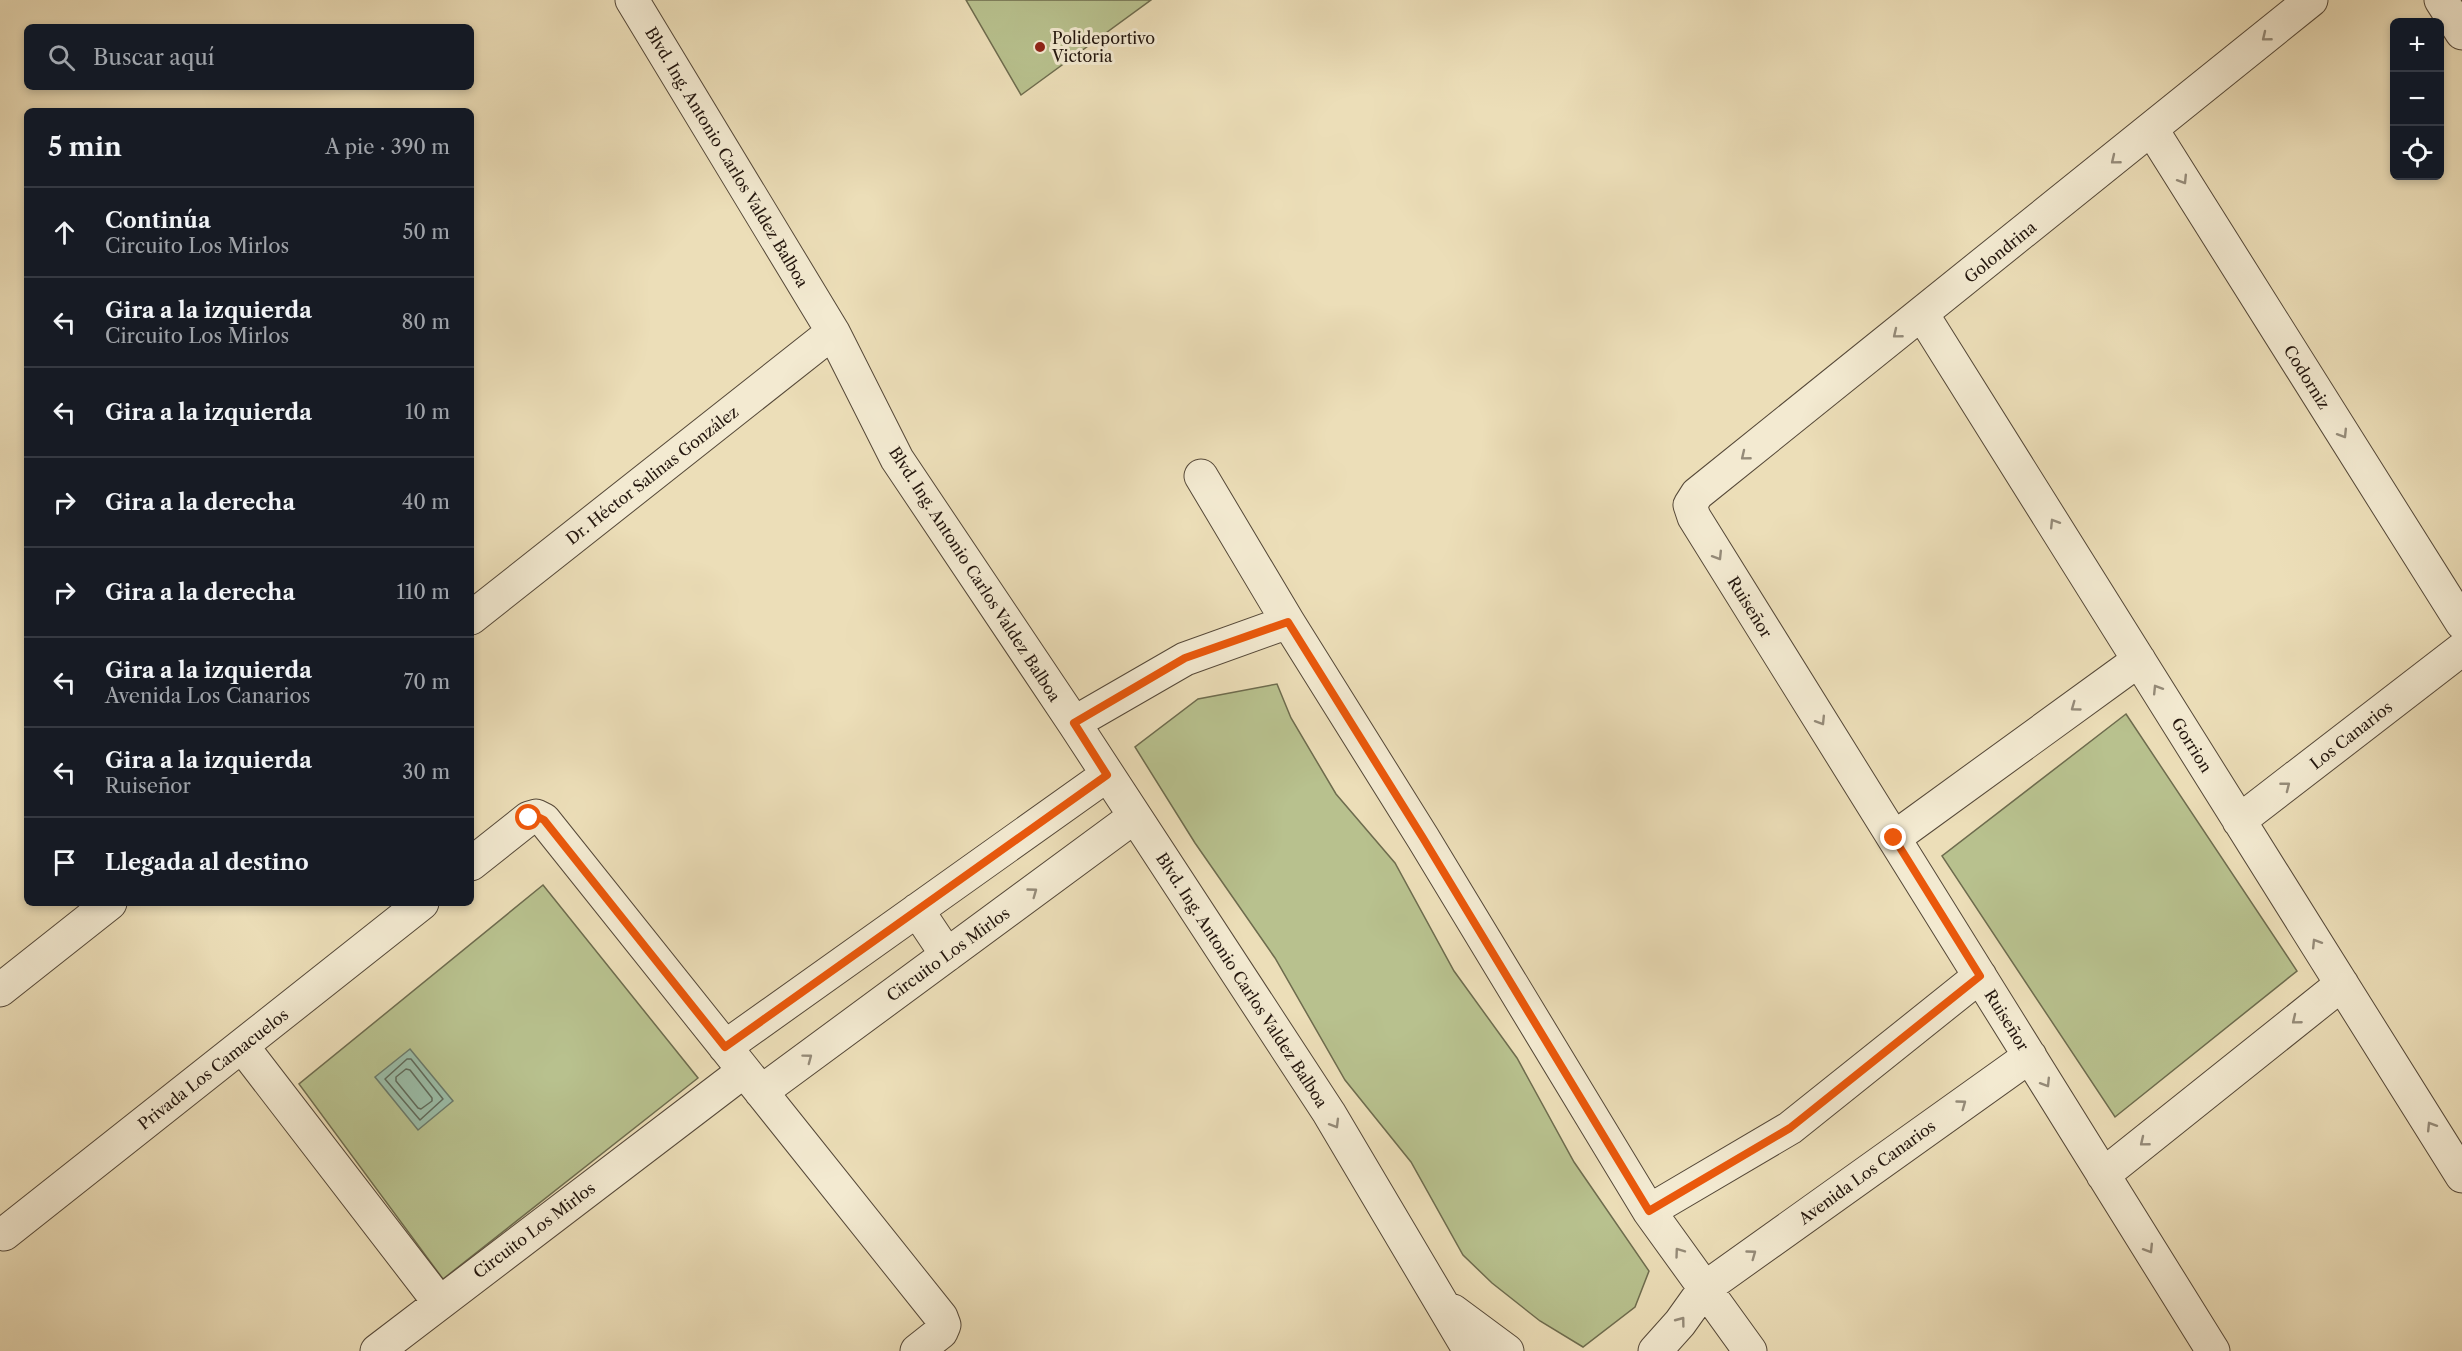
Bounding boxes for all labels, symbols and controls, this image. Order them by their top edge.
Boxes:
map controls [2390,18,2444,180]
button: + [2390,18,2444,72]
street label: Blvd. Ing. Antonio Carlos Valdez Balboa [641,23,813,291]
search box [24,24,474,90]
place label: Polideportivo Victoria [1051,28,1155,66]
one-way arrow [2262,30,2273,41]
marker: Polideportivo Victoria [1033,40,1047,54]
icon: search [45,41,78,74]
text: Buscar aquí [93,44,215,71]
button: − [2390,72,2444,126]
button: locate [2390,126,2444,180]
text: 5 min [48,131,122,163]
text: A pie · 390 m [325,135,450,159]
one-way arrow [2110,152,2121,163]
one-way arrow [2175,174,2187,184]
text: Continúa [105,207,211,234]
icon: ahead [48,216,81,249]
street label: Golondrina [1960,216,2041,287]
text: 50 m [403,220,450,244]
text: Circuito Los Mirlos [105,234,289,258]
text: Gira a la izquierda [105,297,312,324]
icon: left [48,306,81,339]
text: 80 m [402,310,450,334]
text: Circuito Los Mirlos [105,324,289,348]
one-way arrow [1893,327,1904,338]
street label: Codorniz [2280,341,2334,413]
icon: left [48,396,81,429]
text: Gira a la izquierda [105,399,312,426]
text: 10 m [405,400,450,424]
street label: Dr. Héctor Salinas González [562,401,742,549]
one-way arrow [2335,427,2346,438]
street label: Blvd. Ing. Antonio Carlos Valdez Balboa [885,443,1065,706]
one-way arrow [1740,449,1751,460]
icon: right [48,486,81,519]
text: Gira a la derecha [105,489,295,516]
text: 40 m [402,490,450,514]
one-way arrow [2049,519,2061,529]
one-way arrow [1711,550,1723,560]
street label: Ruiseñor [1723,573,1777,642]
icon: right [48,576,81,609]
text: Gira a la derecha [105,579,295,606]
text: 110 m [397,580,450,604]
text: Gira a la izquierda [105,657,312,684]
icon: left [48,666,81,699]
text: 70 m [404,670,450,694]
text: Avenida Los Canarios [105,684,310,708]
one-way arrow [2152,685,2164,695]
street label: Los Canarios [2306,697,2396,773]
one-way arrow [2071,700,2082,711]
street label: Gorrion [2167,714,2217,776]
one-way arrow [1814,715,1826,725]
text: Gira a la izquierda [105,747,312,774]
icon: left [48,756,81,789]
text: 30 m [402,760,450,784]
text: Ruiseñor [105,774,191,798]
one-way arrow [2279,782,2290,793]
route start [515,804,541,830]
route end [1880,824,1906,850]
icon: arrive [48,846,81,879]
text: Llegada al destino [105,849,309,876]
street label: Blvd. Ing. Antonio Carlos Valdez Balboa [1152,849,1332,1112]
one-way arrow [1026,888,1037,899]
street label: Circuito Los Mirlos [882,903,1014,1005]
one-way arrow [2312,939,2324,949]
street label: Ruiseñor [1980,986,2034,1055]
street label: Privada Los Camacuelos [134,1004,292,1134]
one-way arrow [2292,1013,2303,1024]
one-way arrow [802,1054,813,1065]
one-way arrow [2039,1077,2051,1087]
one-way arrow [1956,1100,1967,1111]
street label: Avenida Los Canarios [1794,1116,1939,1229]
one-way arrow [1328,1118,1340,1128]
one-way arrow [2427,1122,2438,1133]
one-way arrow [2140,1135,2151,1146]
street label: Circuito Los Mirlos [469,1178,599,1282]
one-way arrow [2142,1243,2154,1253]
one-way arrow [1675,1248,1686,1259]
one-way arrow [1746,1250,1757,1261]
one-way arrow [1674,1316,1685,1327]

